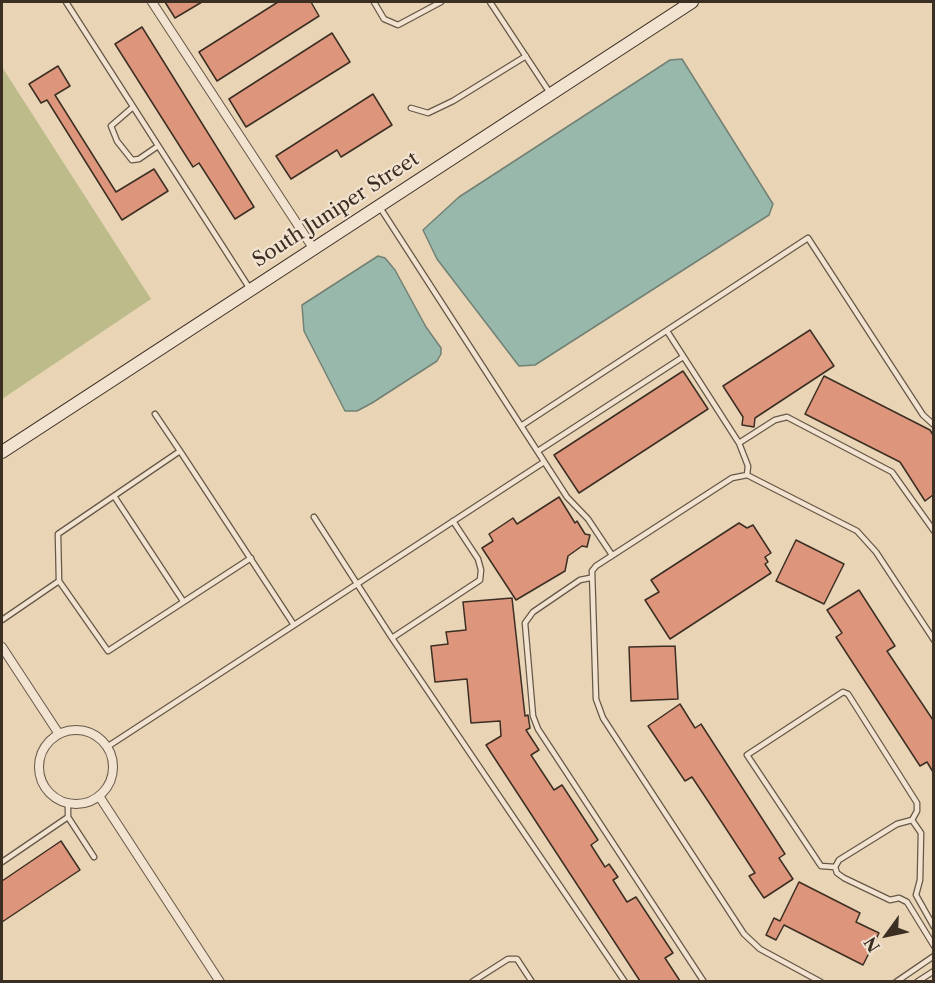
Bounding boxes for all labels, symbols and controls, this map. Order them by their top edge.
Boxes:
street label: South Juniper Street [248,147,424,273]
north arrow [857,905,917,965]
text: N [860,934,884,956]

